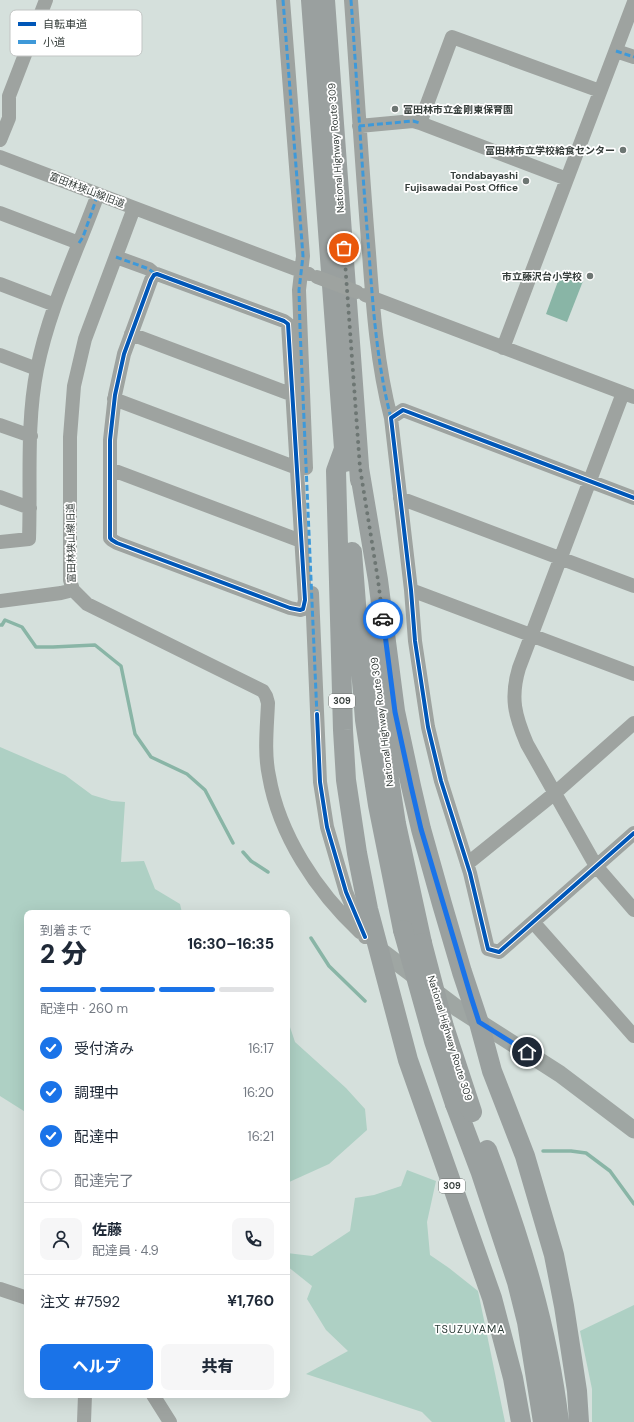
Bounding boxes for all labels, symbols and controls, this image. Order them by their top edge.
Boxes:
legend [10,10,142,56]
text: 自転車道 [43,17,87,31]
text: 小道 [43,35,65,49]
street label: National Highway Route 309 [325,82,347,214]
place label: 富田林市立金剛東保育園 [403,103,513,116]
marker: 富田林市立金剛東保育園 [390,104,400,114]
place label: 富田林市立学校給食センター [485,144,615,157]
marker: 富田林市立学校給食センター [618,145,628,155]
place label: Tondabayashi Fujisawadai Post Office [405,169,518,194]
street label: 富田林狭山線旧道 [47,170,127,210]
marker: Tondabayashi Fujisawadai Post Office [521,176,531,186]
pin [327,231,361,265]
icon: bag [333,237,355,259]
place label: 市立藤沢台小学校 [502,270,582,283]
marker: 市立藤沢台小学校 [585,271,595,281]
street label: 富田林狭山線旧道 [64,503,78,583]
courier [363,599,403,639]
icon: car [372,608,394,630]
street label: National Highway Route 309 [368,656,396,788]
road number: 309 [329,694,355,708]
text: 到着まで [40,922,92,939]
text: 16:30–16:35 [188,934,274,954]
text: 2 分 [40,937,87,971]
street label: National Highway Route 309 [425,974,475,1102]
text: 配達中 · 260 m [40,1000,128,1017]
pin [510,1035,544,1069]
icon: check [40,1037,62,1059]
text: 受付済み [74,1039,134,1059]
text: 16:17 [248,1040,274,1057]
icon: home [516,1041,538,1063]
icon: check [40,1081,62,1103]
text: 調理中 [74,1083,119,1103]
text: 16:20 [243,1084,274,1101]
icon: check [40,1125,62,1147]
text: 配達中 [74,1127,119,1147]
text: 16:21 [248,1128,274,1145]
text: 配達完了 [74,1171,134,1191]
road number: 309 [439,1179,465,1193]
button: person [40,1218,82,1260]
button: phone [232,1218,274,1260]
text: 佐藤 [92,1220,122,1240]
text: 配達員 · 4.9 [92,1242,159,1259]
text: ¥1,760 [227,1291,274,1311]
text: 注文 #7592 [40,1292,120,1312]
district label: TSUZUYAMA [434,1322,506,1336]
button: ヘルプ [40,1344,153,1390]
button: 共有 [161,1344,274,1390]

